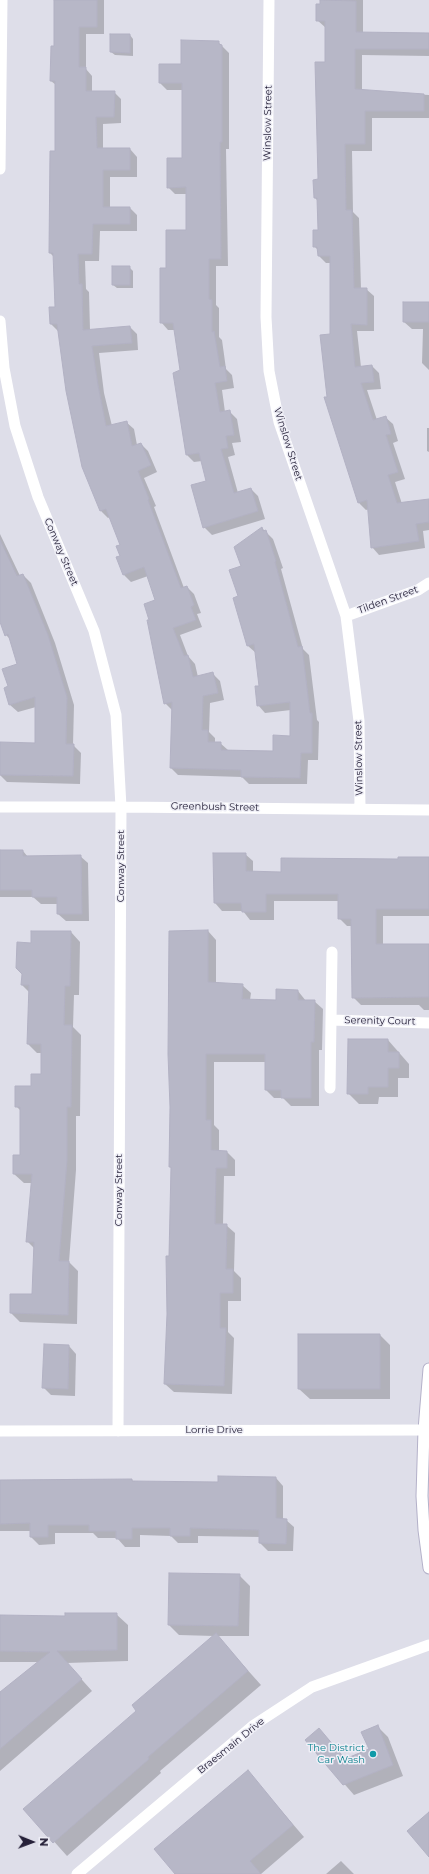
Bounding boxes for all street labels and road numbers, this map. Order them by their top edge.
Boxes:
street label: Winslow Street [261,85,275,161]
street label: Winslow Street [271,406,305,482]
street label: Conway Street [41,516,81,588]
street label: Tilden Street [356,583,420,617]
street label: Winslow Street [352,720,366,796]
street label: Greenbush Street [171,800,259,814]
street label: Conway Street [115,830,127,902]
street label: Serenity Court [344,1014,416,1028]
street label: Conway Street [113,1154,125,1226]
street label: Lorrie Drive [185,1424,243,1436]
street label: Braesmain Drive [195,1715,267,1777]

